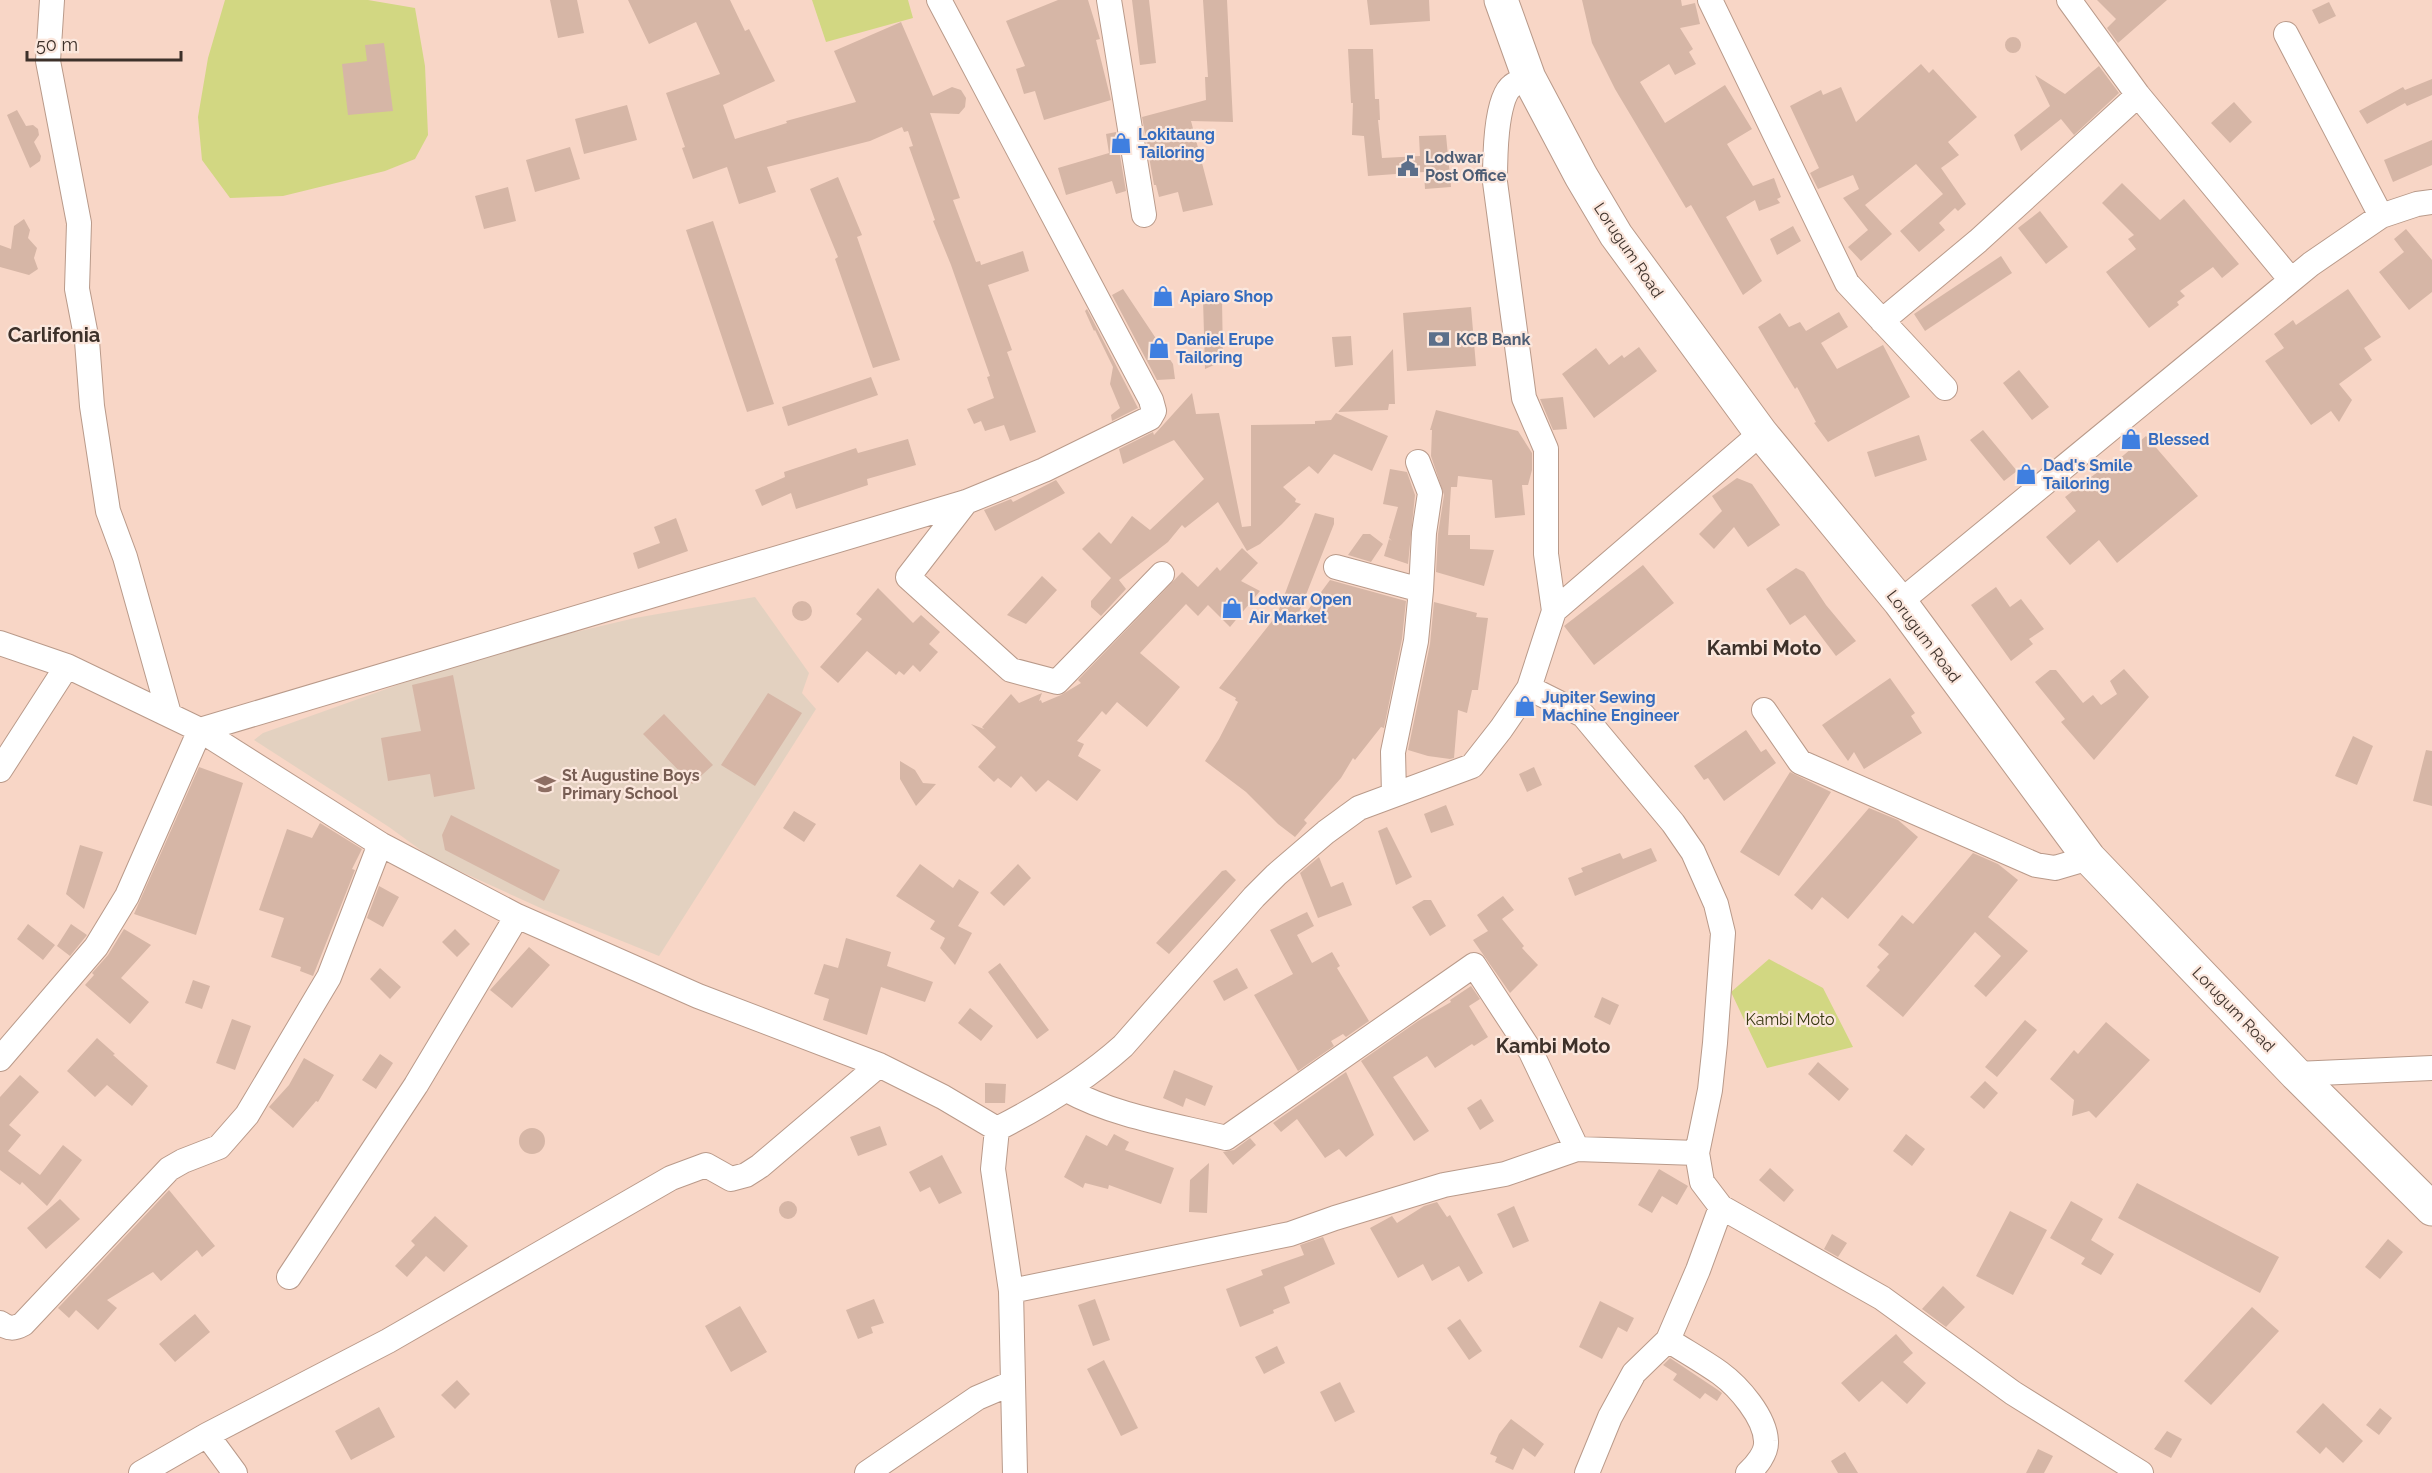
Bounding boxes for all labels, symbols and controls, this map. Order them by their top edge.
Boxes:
scale bar [27,24,182,62]
text: 50 m [36,34,78,55]
place label: Lokitaung Tailoring [1138,125,1215,162]
shop icon: Lokitaung Tailoring [1109,131,1133,155]
place label: Lodwar Post Office [1425,148,1507,185]
public building icon: Lodwar Post Office [1396,154,1420,178]
street label: Lorugum Road [1590,199,1667,301]
shop icon: Apiaro Shop [1151,284,1175,308]
place label: Apiaro Shop [1180,287,1273,306]
district label: Carlifonia [8,323,100,347]
bank icon: KCB Bank [1427,327,1451,351]
place label: Daniel Erupe Tailoring [1176,330,1274,367]
place label: KCB Bank [1456,330,1530,349]
shop icon: Daniel Erupe Tailoring [1147,336,1171,360]
shop icon: Blessed [2119,427,2143,451]
place label: Blessed [2148,430,2209,449]
place label: Dad's Smile Tailoring [2043,456,2133,493]
shop icon: Dad's Smile Tailoring [2014,462,2038,486]
street label: Lorugum Road [1883,587,1964,686]
place label: Lodwar Open Air Market [1249,590,1352,627]
shop icon: Lodwar Open Air Market [1220,596,1244,620]
district label: Kambi Moto [1707,636,1821,660]
place label: Jupiter Sewing Machine Engineer [1542,688,1679,725]
shop icon: Jupiter Sewing Machine Engineer [1513,694,1537,718]
place label: St Augustine Boys Primary School [562,766,700,803]
school or university icon: St Augustine Boys Primary School [533,772,557,796]
street label: Lorugum Road [2188,963,2279,1056]
park label: Kambi Moto [1745,1010,1835,1029]
district label: Kambi Moto [1496,1034,1610,1058]

